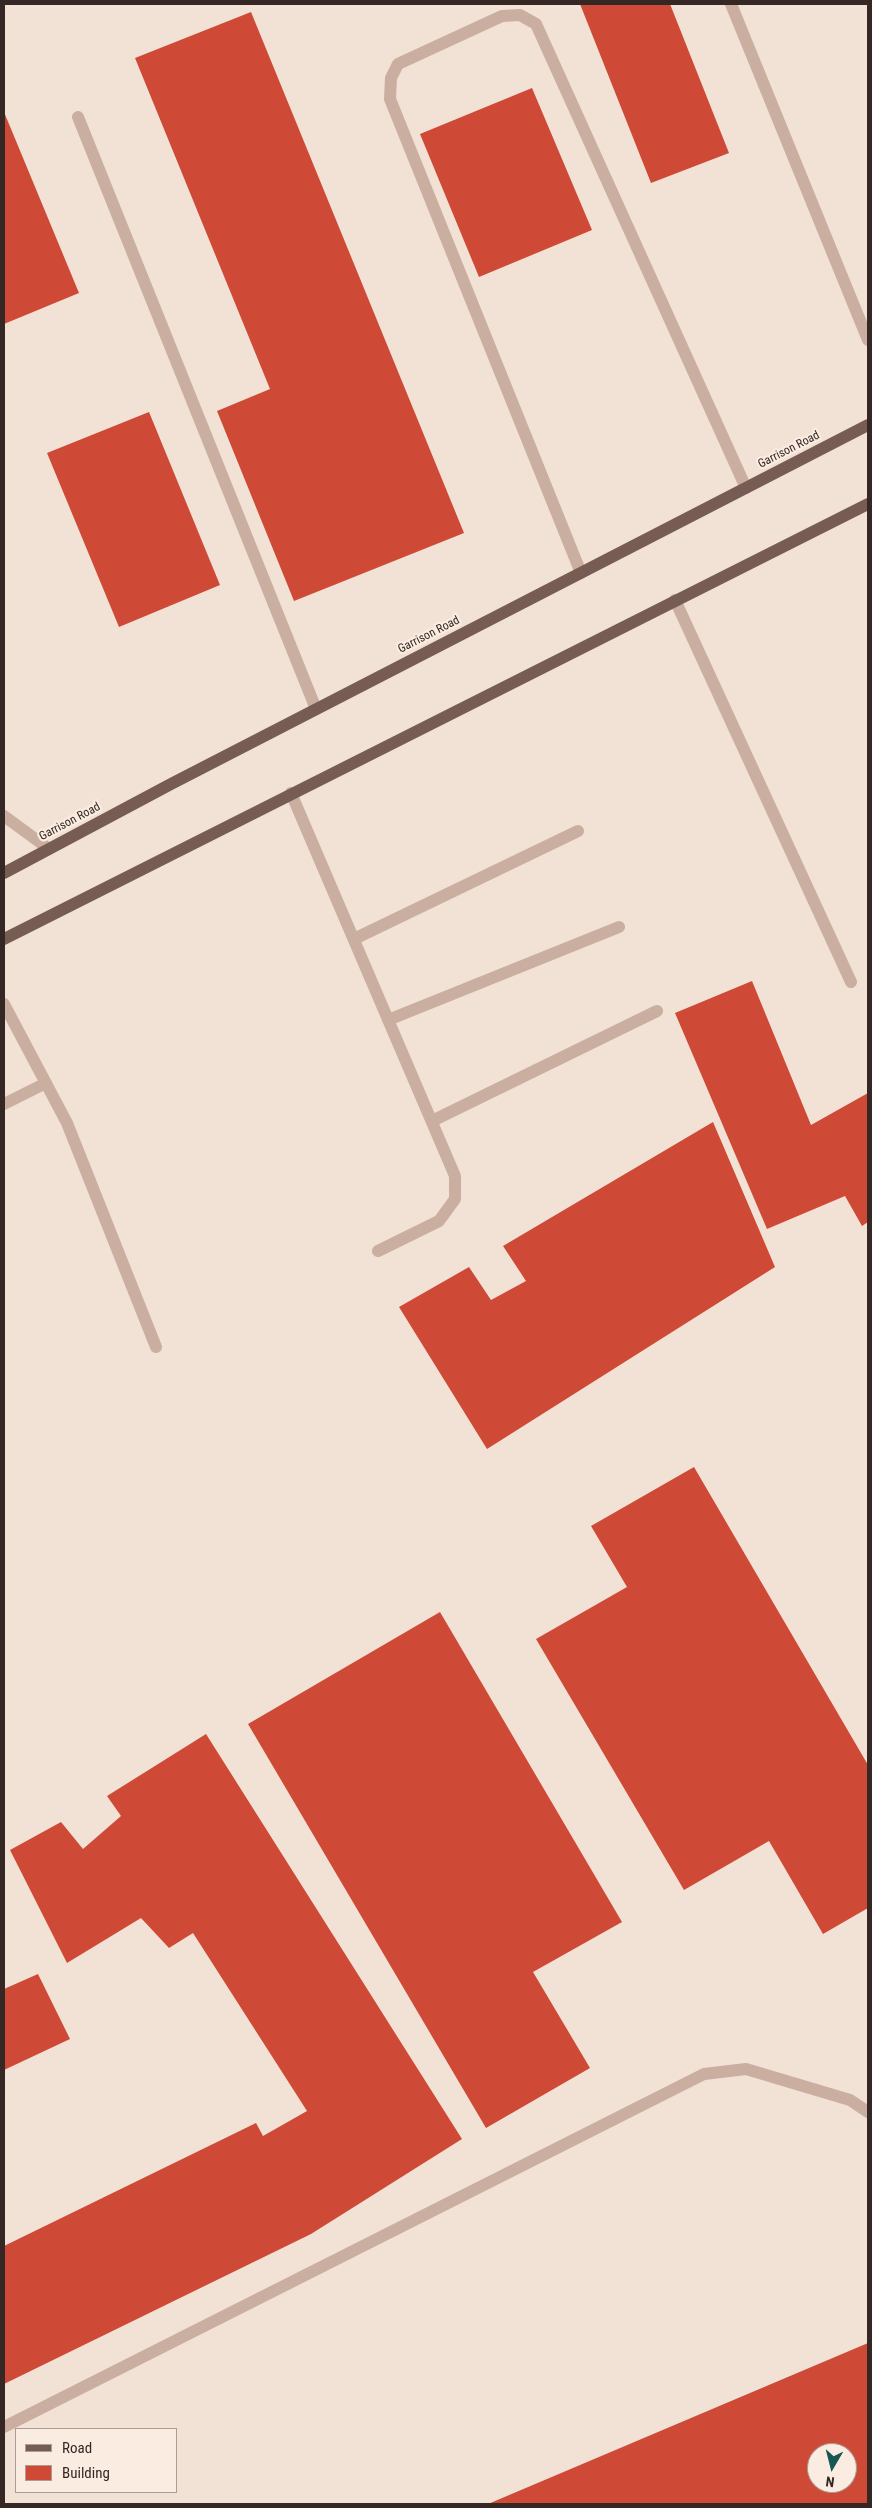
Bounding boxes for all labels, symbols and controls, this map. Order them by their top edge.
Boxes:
street label: Garrison Road [756,428,822,472]
street label: Garrison Road [396,613,462,657]
street label: Garrison Road [37,800,103,844]
legend [15,2428,178,2493]
text: Road [62,2439,92,2457]
north arrow [807,2443,857,2493]
text: Building [62,2464,110,2482]
text: N [825,2473,835,2490]

